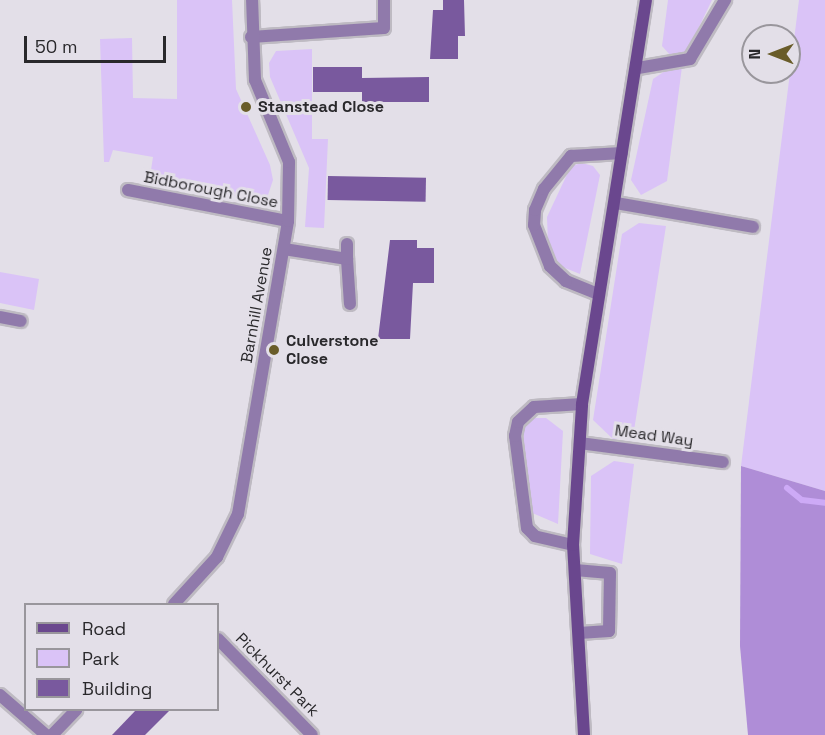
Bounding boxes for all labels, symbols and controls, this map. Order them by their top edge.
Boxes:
scale bar [27,24,170,62]
north arrow [741,24,801,84]
text: 50 m [35,35,77,58]
text: N [744,49,765,59]
place label: Stanstead Close [258,97,384,117]
marker: Stanstead Close [239,100,253,114]
street label: Bidborough Close [142,168,280,212]
street label: Barnhill Avenue [237,245,277,365]
place label: Culverstone Close [286,331,378,369]
marker: Culverstone Close [267,343,281,357]
street label: Mead Way [613,421,695,451]
legend [24,603,219,711]
text: Road [82,617,126,640]
street label: Pickhurst Park [231,629,323,721]
text: Park [82,647,119,670]
text: Building [82,677,152,700]

